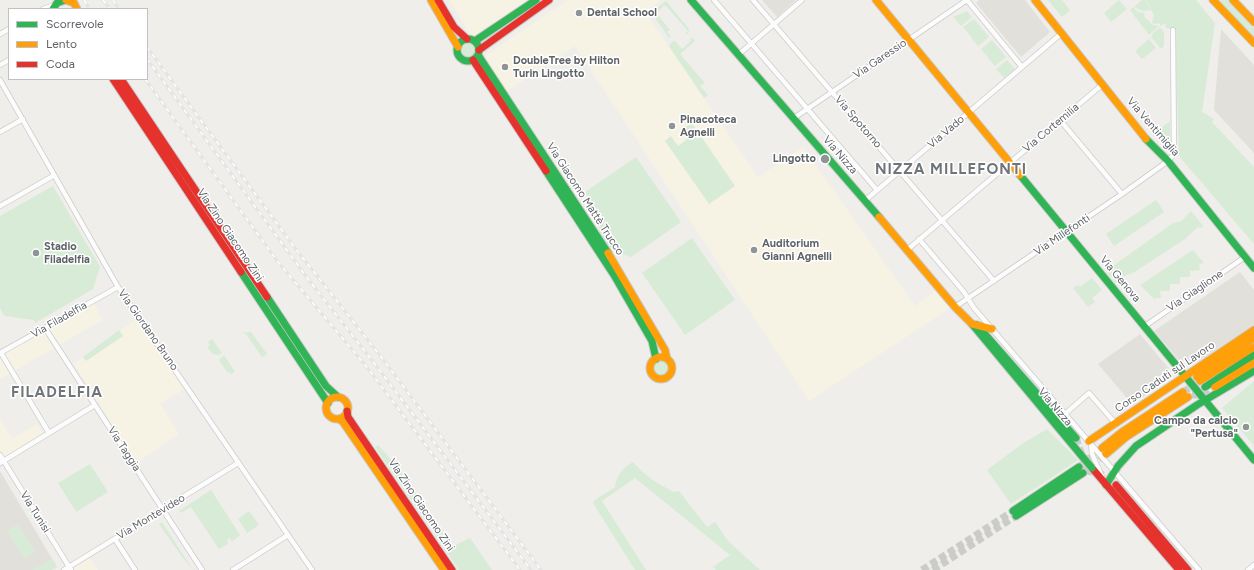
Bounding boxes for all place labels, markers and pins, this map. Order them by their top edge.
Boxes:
place label: Dental School [587,6,657,20]
marker: Dental School [574,8,584,18]
place label: DoubleTree by Hilton Turin Lingotto [513,54,620,80]
marker: DoubleTree by Hilton Turin Lingotto [500,62,510,72]
place label: Pinacoteca Agnelli [680,113,736,139]
marker: Pinacoteca Agnelli [667,121,677,131]
place label: Lingotto [773,152,816,166]
marker: Lingotto [819,153,831,165]
place label: Auditorium Gianni Agnelli [762,237,832,263]
place label: Stadio Filadelfia [44,240,90,266]
marker: Auditorium Gianni Agnelli [749,245,759,255]
marker: Stadio Filadelfia [31,248,41,258]
place label: Campo da calcio "Pertusa" [1154,414,1238,440]
marker: Campo da calcio "Pertusa" [1241,422,1251,432]

